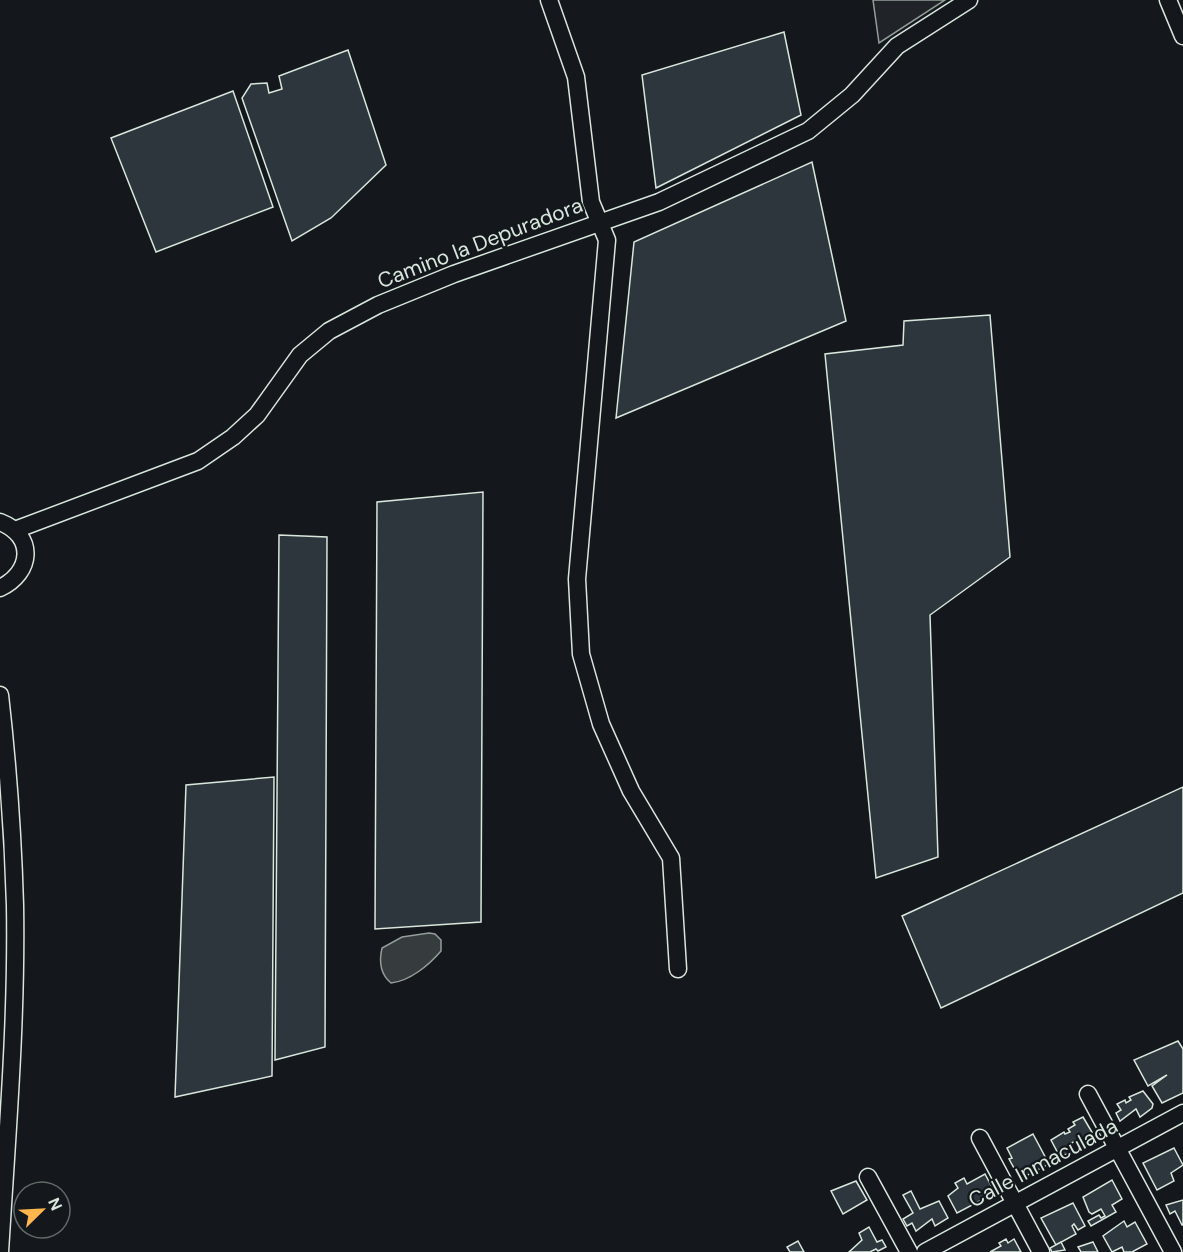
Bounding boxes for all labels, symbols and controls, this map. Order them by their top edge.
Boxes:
street label: Camino la Depuradora [373,191,587,295]
street label: Calle Inmaculada [963,1112,1123,1214]
north arrow [12,1180,72,1240]
text: N [43,1195,67,1214]

